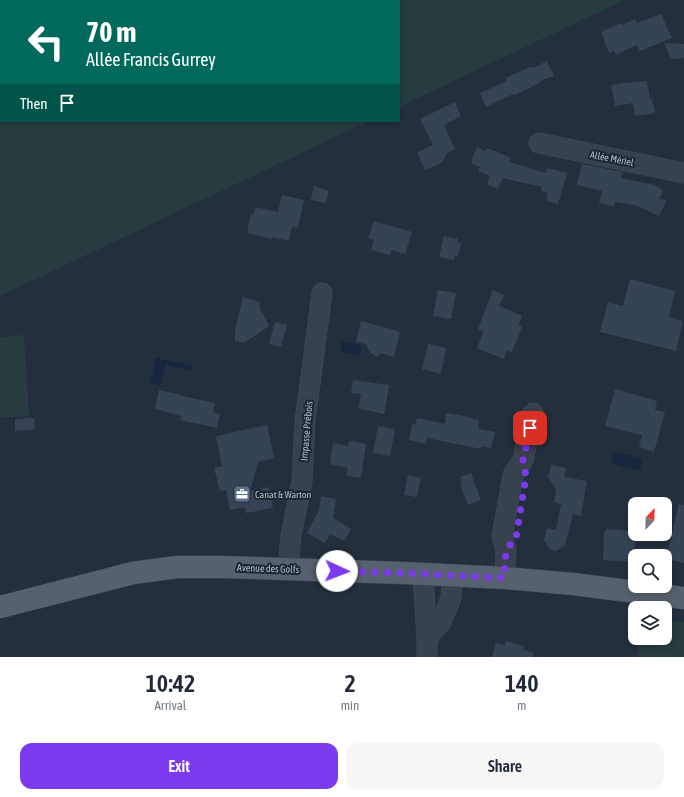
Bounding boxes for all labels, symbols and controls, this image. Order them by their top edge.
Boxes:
icon: left [20,16,72,68]
text: 70 m [86,16,136,48]
text: Allée Francis Gurrey [86,49,216,70]
icon: arrive [56,92,78,114]
text: Then [20,95,48,112]
street label: Allée Mériel [589,149,635,168]
street label: Impasse Prébois [298,400,315,461]
pin [513,411,547,445]
icon: arrive [519,417,541,439]
office icon: Canat & Warton [232,484,252,504]
place label: Canat & Warton [255,489,311,500]
north arrow [628,497,672,541]
map controls [628,497,672,645]
button: search [628,549,672,593]
position arrow [316,550,358,592]
street label: Avenue des Golfs [237,562,300,575]
button: layers [628,601,672,645]
text: 10:42 [145,670,195,697]
text: 2 [344,670,356,697]
text: 140 [505,670,539,697]
text: Arrival [154,698,186,713]
text: min [341,698,359,713]
text: m [517,698,526,713]
button: Exit [20,743,338,789]
button: Share [346,743,664,789]

